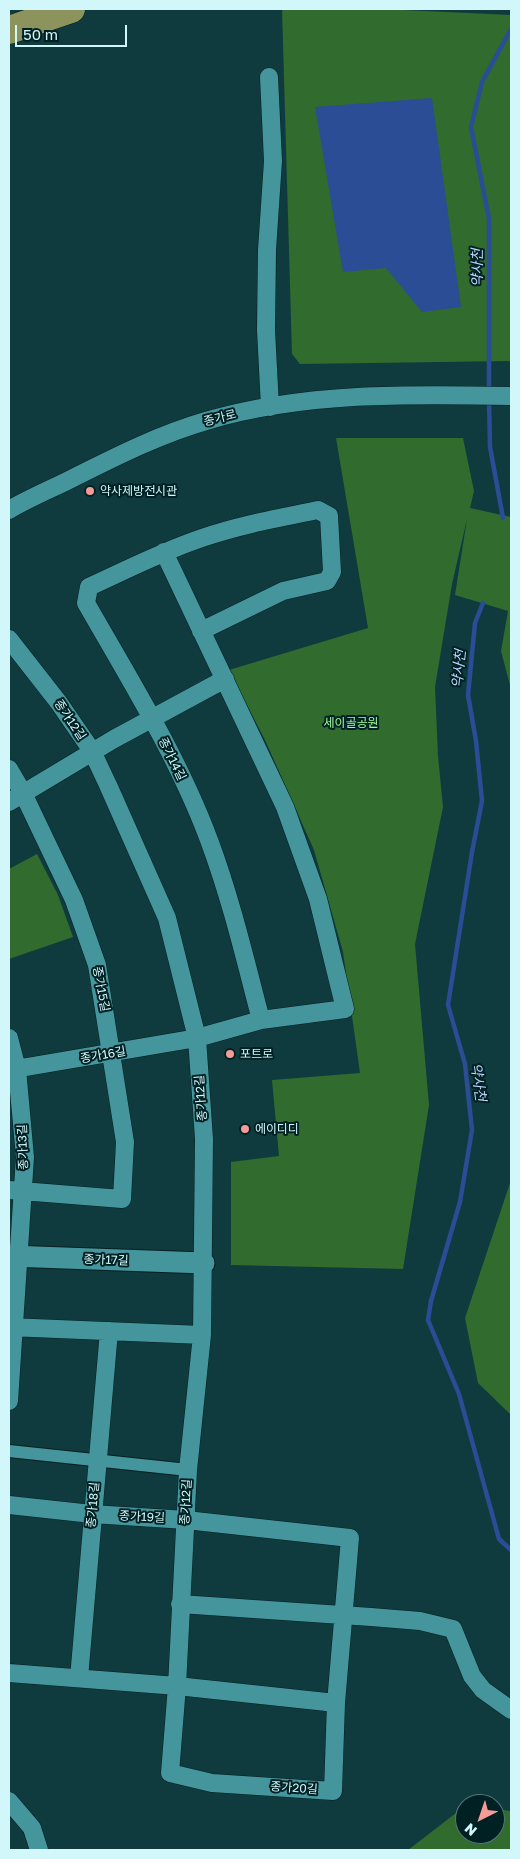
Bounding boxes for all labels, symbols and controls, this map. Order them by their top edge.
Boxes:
scale bar [18,15,130,47]
text: 50 m [23,25,58,43]
water label: 약사천 [470,249,486,287]
street label: 종가로 [202,407,238,429]
place label: 약사제방전시관 [100,484,177,498]
marker: 약사제방전시관 [84,485,96,497]
water label: 약사천 [449,649,469,689]
street label: 종가12길 [51,697,89,743]
park label: 세이골공원 [323,716,379,730]
street label: 종가14길 [155,735,189,783]
street label: 종가15길 [90,965,112,1013]
street label: 종가16길 [79,1044,127,1066]
place label: 포트로 [240,1047,273,1061]
marker: 포트로 [224,1048,236,1060]
water label: 약사천 [467,1062,489,1102]
street label: 종가12길 [192,1075,210,1121]
place label: 에이디디 [255,1122,299,1136]
marker: 에이디디 [239,1123,251,1135]
street label: 종가13길 [15,1124,31,1170]
street label: 종가17길 [83,1252,129,1268]
street label: 종가12길 [178,1479,194,1525]
street label: 종가18길 [84,1481,102,1529]
street label: 종가19길 [119,1509,165,1525]
street label: 종가20길 [270,1779,318,1797]
north arrow [455,1794,505,1844]
text: N [461,1820,480,1840]

